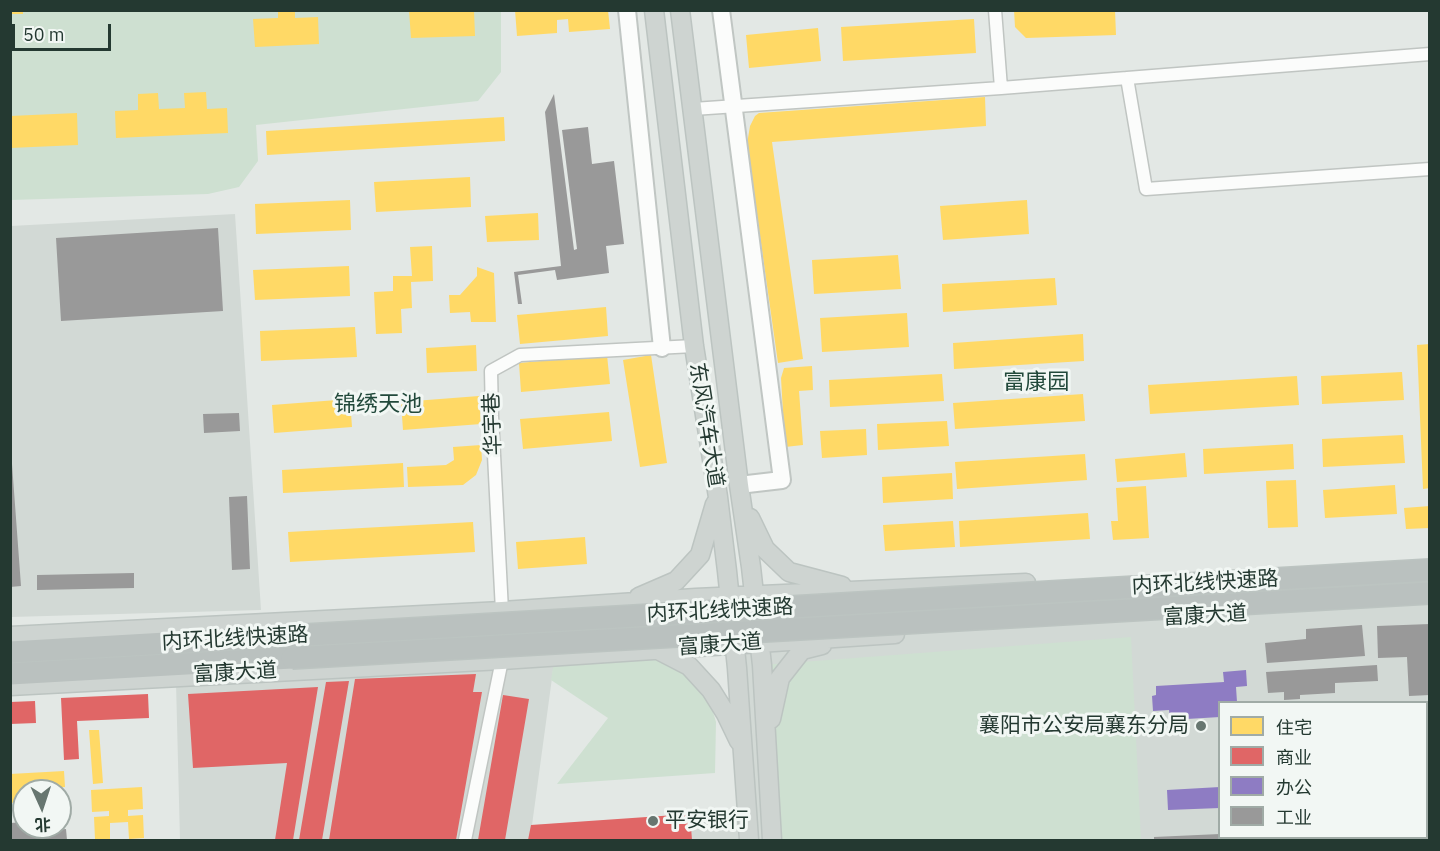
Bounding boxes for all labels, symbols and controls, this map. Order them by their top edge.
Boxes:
scale bar [15,12,114,50]
text: 50 m [23,23,65,46]
street label: 东风汽车大道 [684,361,728,489]
district label: 富康园 [1003,370,1069,396]
district label: 锦绣天池 [334,392,422,418]
street label: 华宇巷 [479,392,507,456]
street label: 内环北线快速路 [1131,567,1279,599]
street label: 内环北线快速路 [646,595,794,627]
street label: 富康大道 [1162,601,1248,631]
street label: 内环北线快速路 [161,623,309,655]
street label: 富康大道 [677,630,763,660]
street label: 富康大道 [192,658,278,688]
legend [1218,701,1428,839]
place label: 襄阳市公安局襄东分局 [979,713,1189,739]
text: 住宅 [1276,716,1312,739]
marker: 襄阳市公安局襄东分局 [1194,719,1208,733]
text: 商业 [1276,746,1312,769]
text: 办公 [1276,776,1312,799]
north arrow [12,779,72,839]
text: 工业 [1276,806,1312,829]
place label: 平安银行 [665,808,749,834]
marker: 平安银行 [646,814,660,828]
text: 北 [34,815,51,835]

